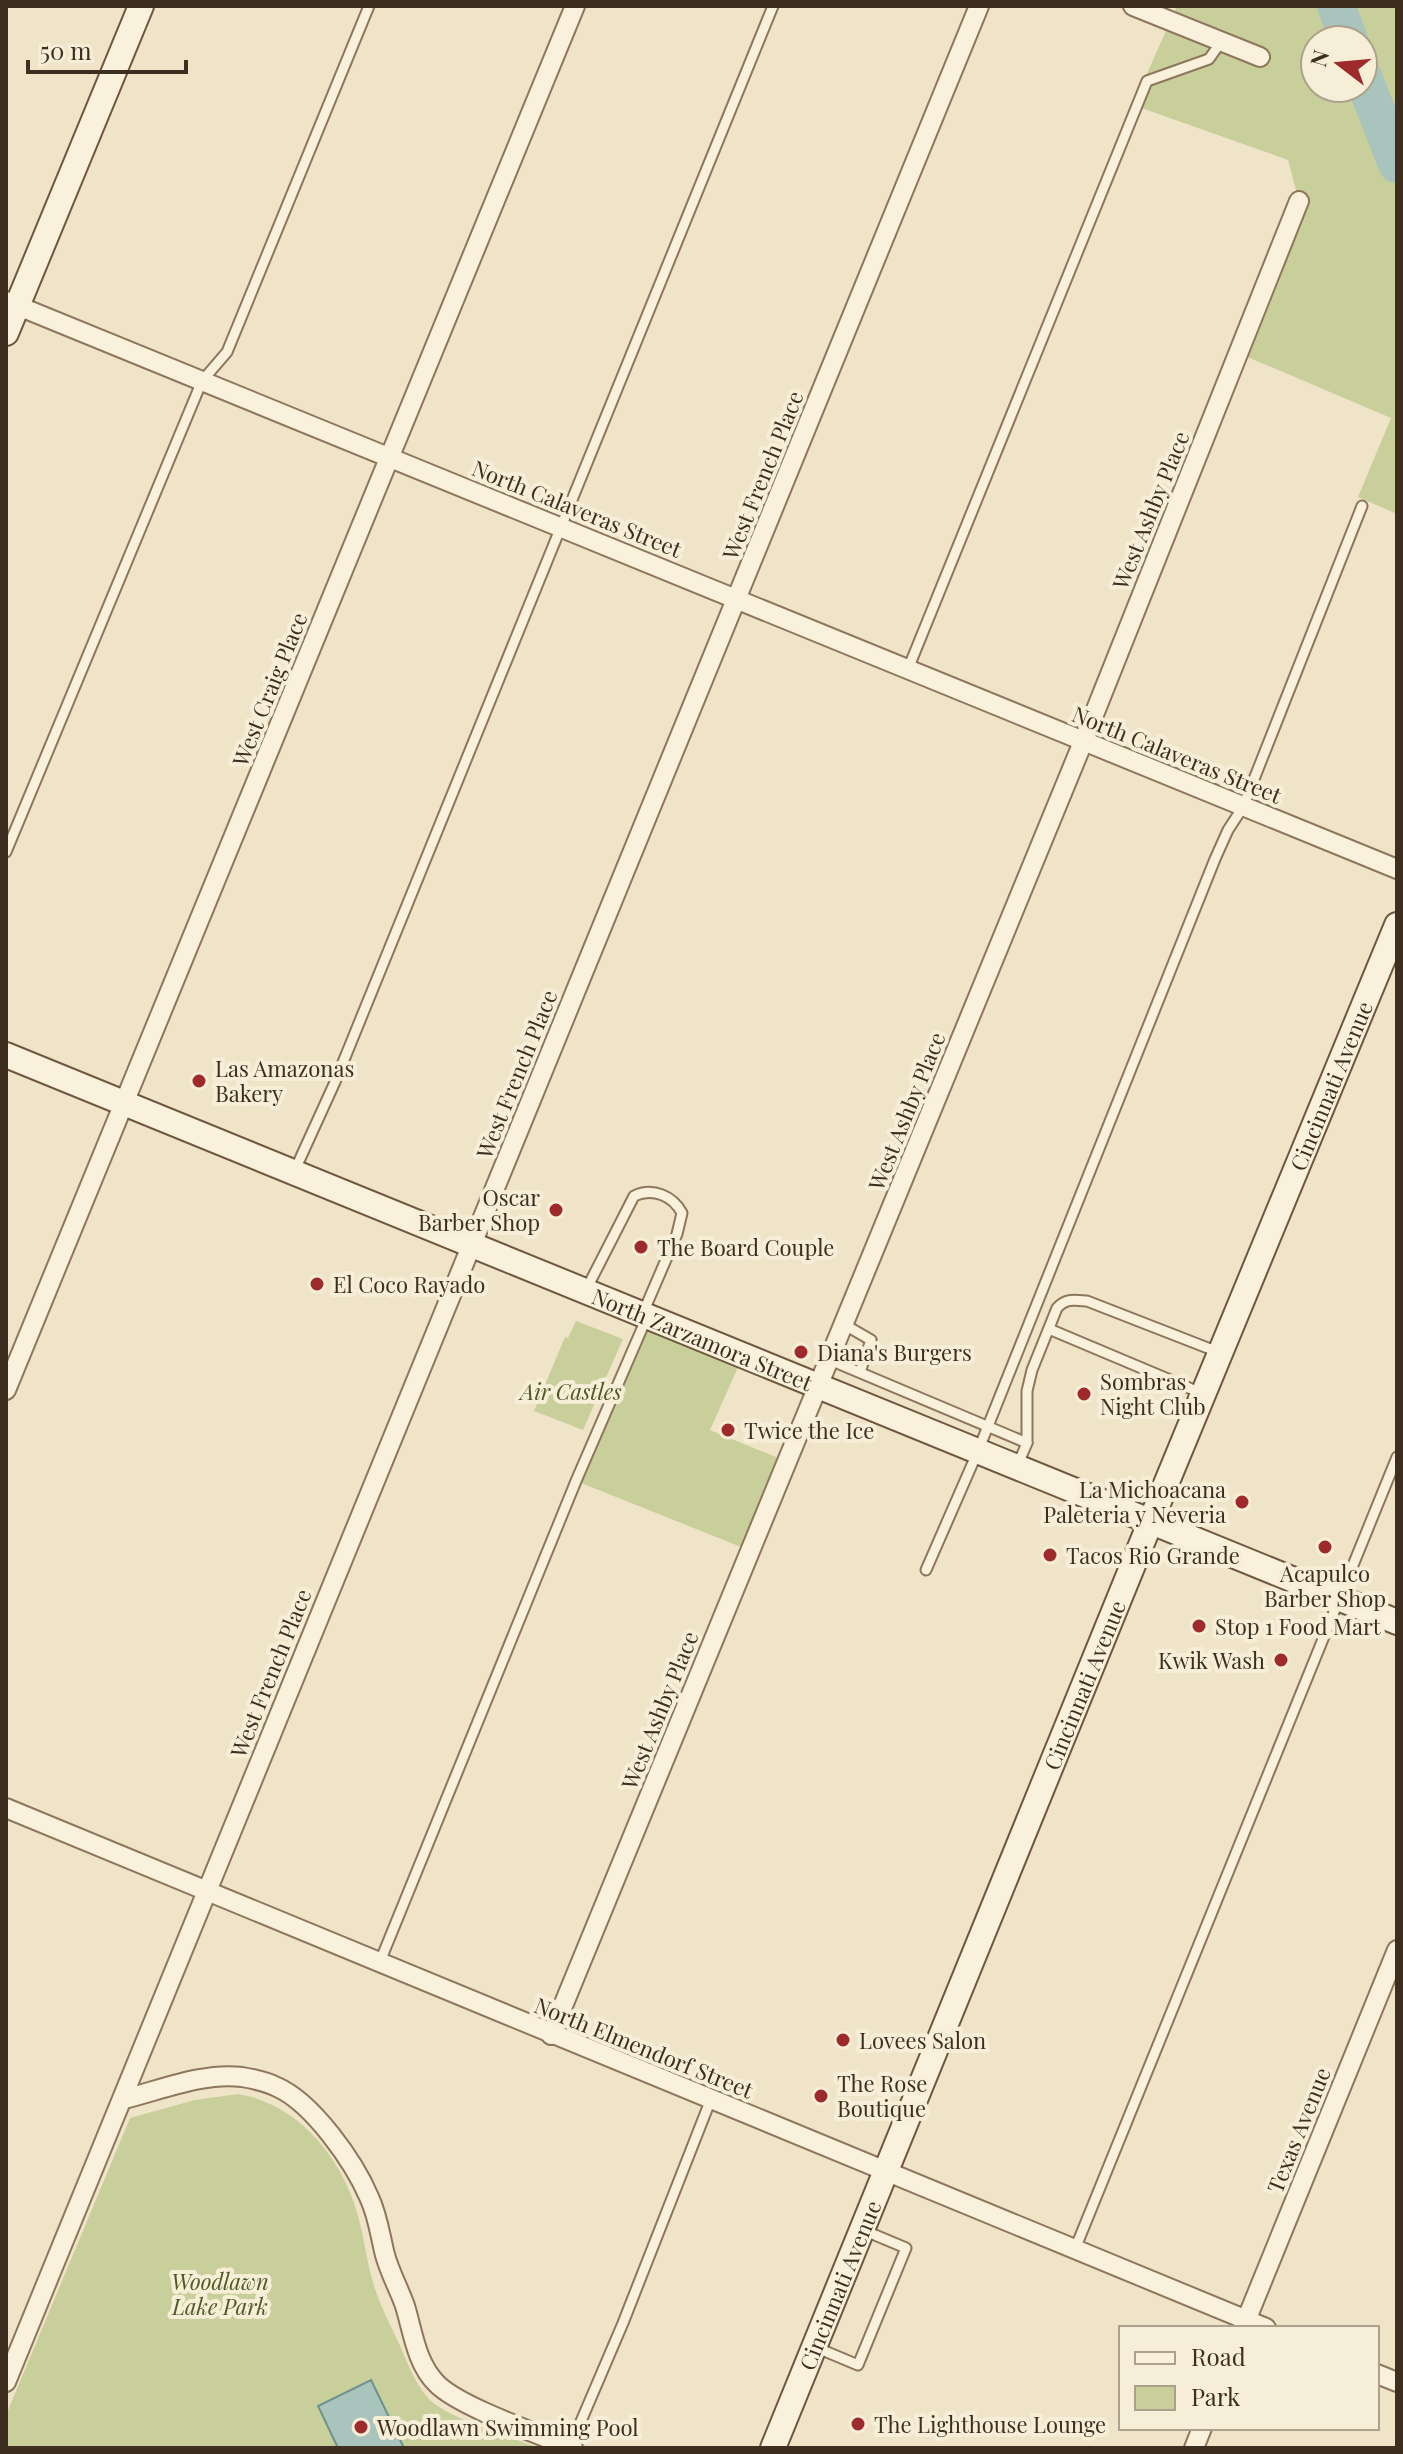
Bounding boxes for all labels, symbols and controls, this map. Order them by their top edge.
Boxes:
scale bar [28,24,186,74]
north arrow [1299,24,1379,104]
text: 50 m [40,34,92,66]
text: N [1302,46,1335,70]
street label: West French Place [714,386,809,565]
street label: West Ashby Place [1104,426,1195,594]
street label: North Calaveras Street [468,452,687,564]
street label: West Craig Place [224,608,314,771]
street label: North Calaveras Street [1068,698,1287,810]
street label: West French Place [468,985,563,1164]
street label: Cincinnati Avenue [1282,996,1379,1175]
street label: West Ashby Place [860,1027,951,1195]
place label: Las Amazonas Bakery [215,1053,354,1108]
marker: Las Amazonas Bakery [190,1072,208,1090]
place label: Oscar Barber Shop [418,1182,540,1237]
marker: Oscar Barber Shop [547,1201,565,1219]
place label: The Board Couple [657,1232,834,1262]
marker: The Board Couple [632,1238,650,1256]
place label: El Coco Rayado [333,1269,485,1299]
marker: El Coco Rayado [308,1275,326,1293]
street label: North Zarzamora Street [588,1281,818,1398]
place label: Diana's Burgers [817,1337,972,1367]
marker: Diana's Burgers [792,1343,810,1361]
place label: Sombras Night Club [1100,1366,1206,1421]
park label: Air Castles [518,1376,622,1406]
marker: Sombras Night Club [1075,1385,1093,1403]
place label: Twice the Ice [744,1415,874,1445]
marker: Twice the Ice [719,1421,737,1439]
place label: La Michoacana Paleteria y Neveria [1043,1474,1226,1529]
marker: La Michoacana Paleteria y Neveria [1233,1493,1251,1511]
marker: Acapulco Barber Shop [1316,1538,1334,1556]
place label: Tacos Rio Grande [1066,1540,1240,1570]
marker: Tacos Rio Grande [1041,1546,1059,1564]
place label: Acapulco Barber Shop [1264,1558,1386,1613]
street label: West French Place [222,1584,317,1763]
street label: Cincinnati Avenue [1036,1596,1132,1774]
place label: Stop 1 Food Mart [1215,1611,1382,1641]
marker: Stop 1 Food Mart [1190,1617,1208,1635]
street label: West Ashby Place [613,1626,704,1794]
place label: Kwik Wash [1158,1645,1265,1675]
marker: Kwik Wash [1272,1651,1290,1669]
street label: North Elmendorf Street [530,1989,759,2105]
place label: Lovees Salon [859,2025,986,2055]
marker: Lovees Salon [834,2031,852,2049]
street label: Texas Avenue [1259,2063,1337,2197]
place label: The Rose Boutique [837,2068,927,2123]
marker: The Rose Boutique [812,2087,830,2105]
street label: Cincinnati Avenue [791,2196,887,2374]
park label: Woodlawn Lake Park [171,2266,269,2321]
legend [1119,2326,1379,2430]
text: Road [1191,2340,1246,2372]
text: Park [1191,2380,1241,2412]
place label: The Lighthouse Lounge [874,2409,1106,2439]
place label: Woodlawn Swimming Pool [376,2412,639,2442]
marker: The Lighthouse Lounge [849,2415,867,2433]
marker: Woodlawn Swimming Pool [352,2418,370,2436]

